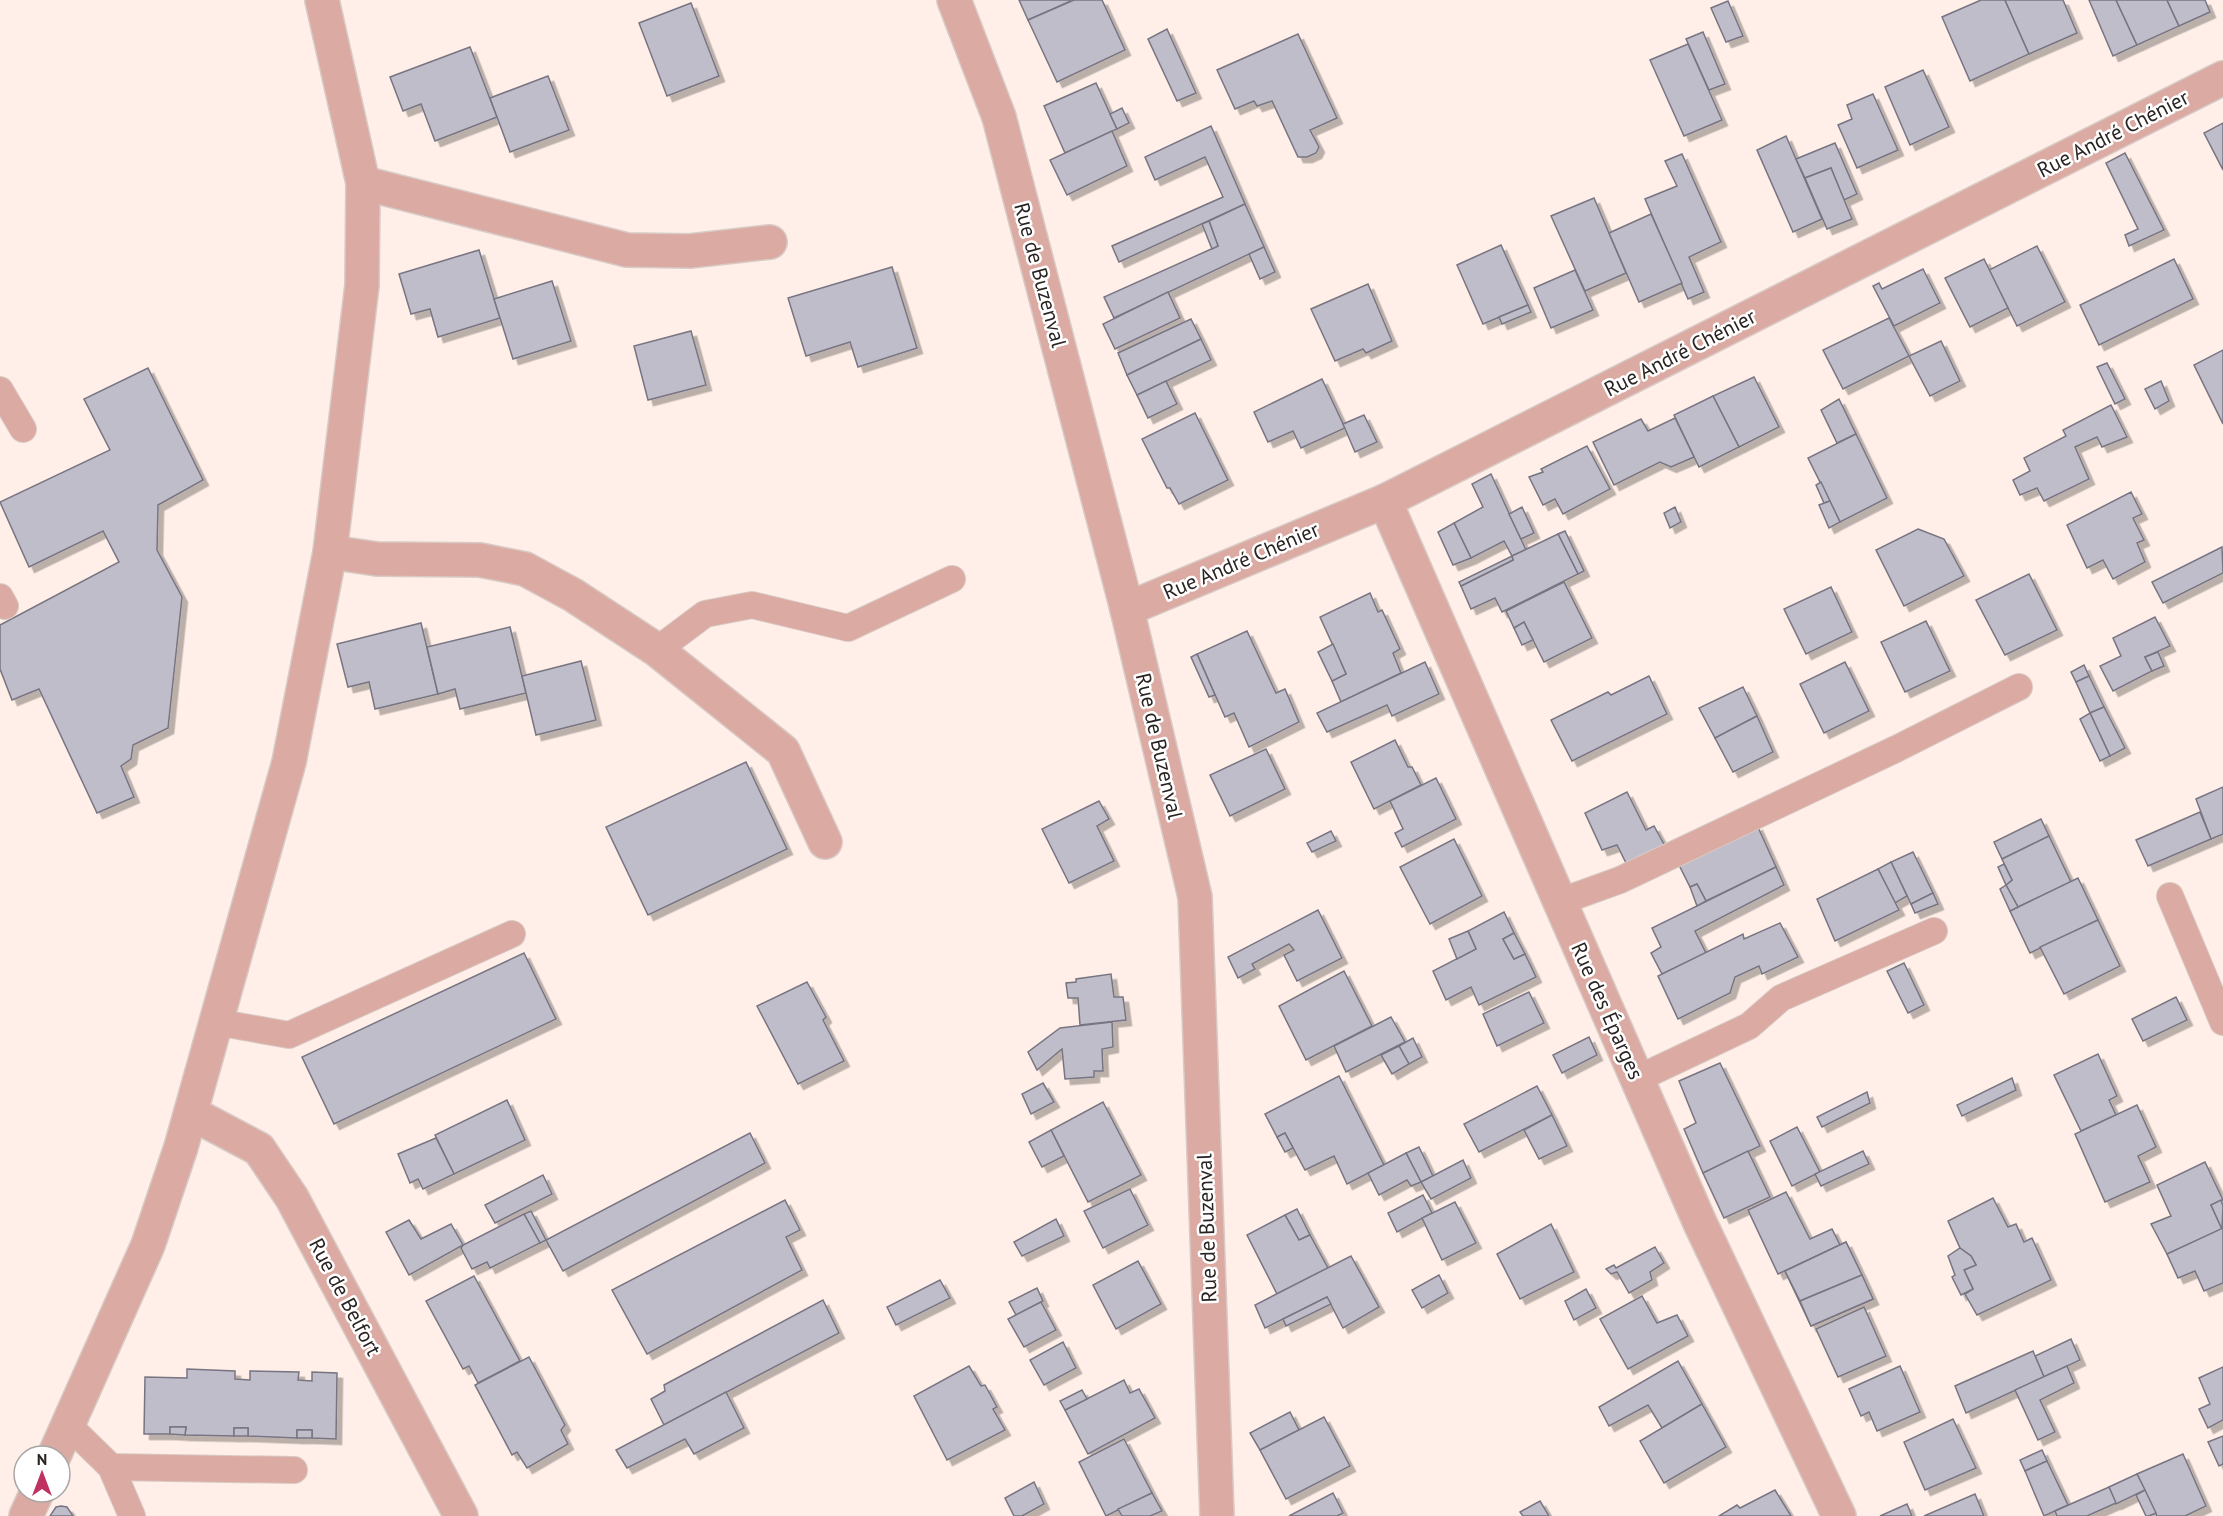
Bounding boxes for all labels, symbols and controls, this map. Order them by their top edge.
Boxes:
street label: Rue André Chénier [2032,84,2193,183]
street label: Rue de Buzenval [1008,199,1073,350]
street label: Rue André Chénier [1599,303,1760,402]
street label: Rue André Chénier [1159,516,1323,606]
street label: Rue de Buzenval [1130,670,1189,821]
street label: Rue des Éparges [1565,938,1650,1084]
street label: Rue de Buzenval [1190,1153,1223,1303]
street label: Rue de Belfort [303,1233,388,1360]
north arrow [12,1444,72,1504]
text: N [37,1449,47,1469]

